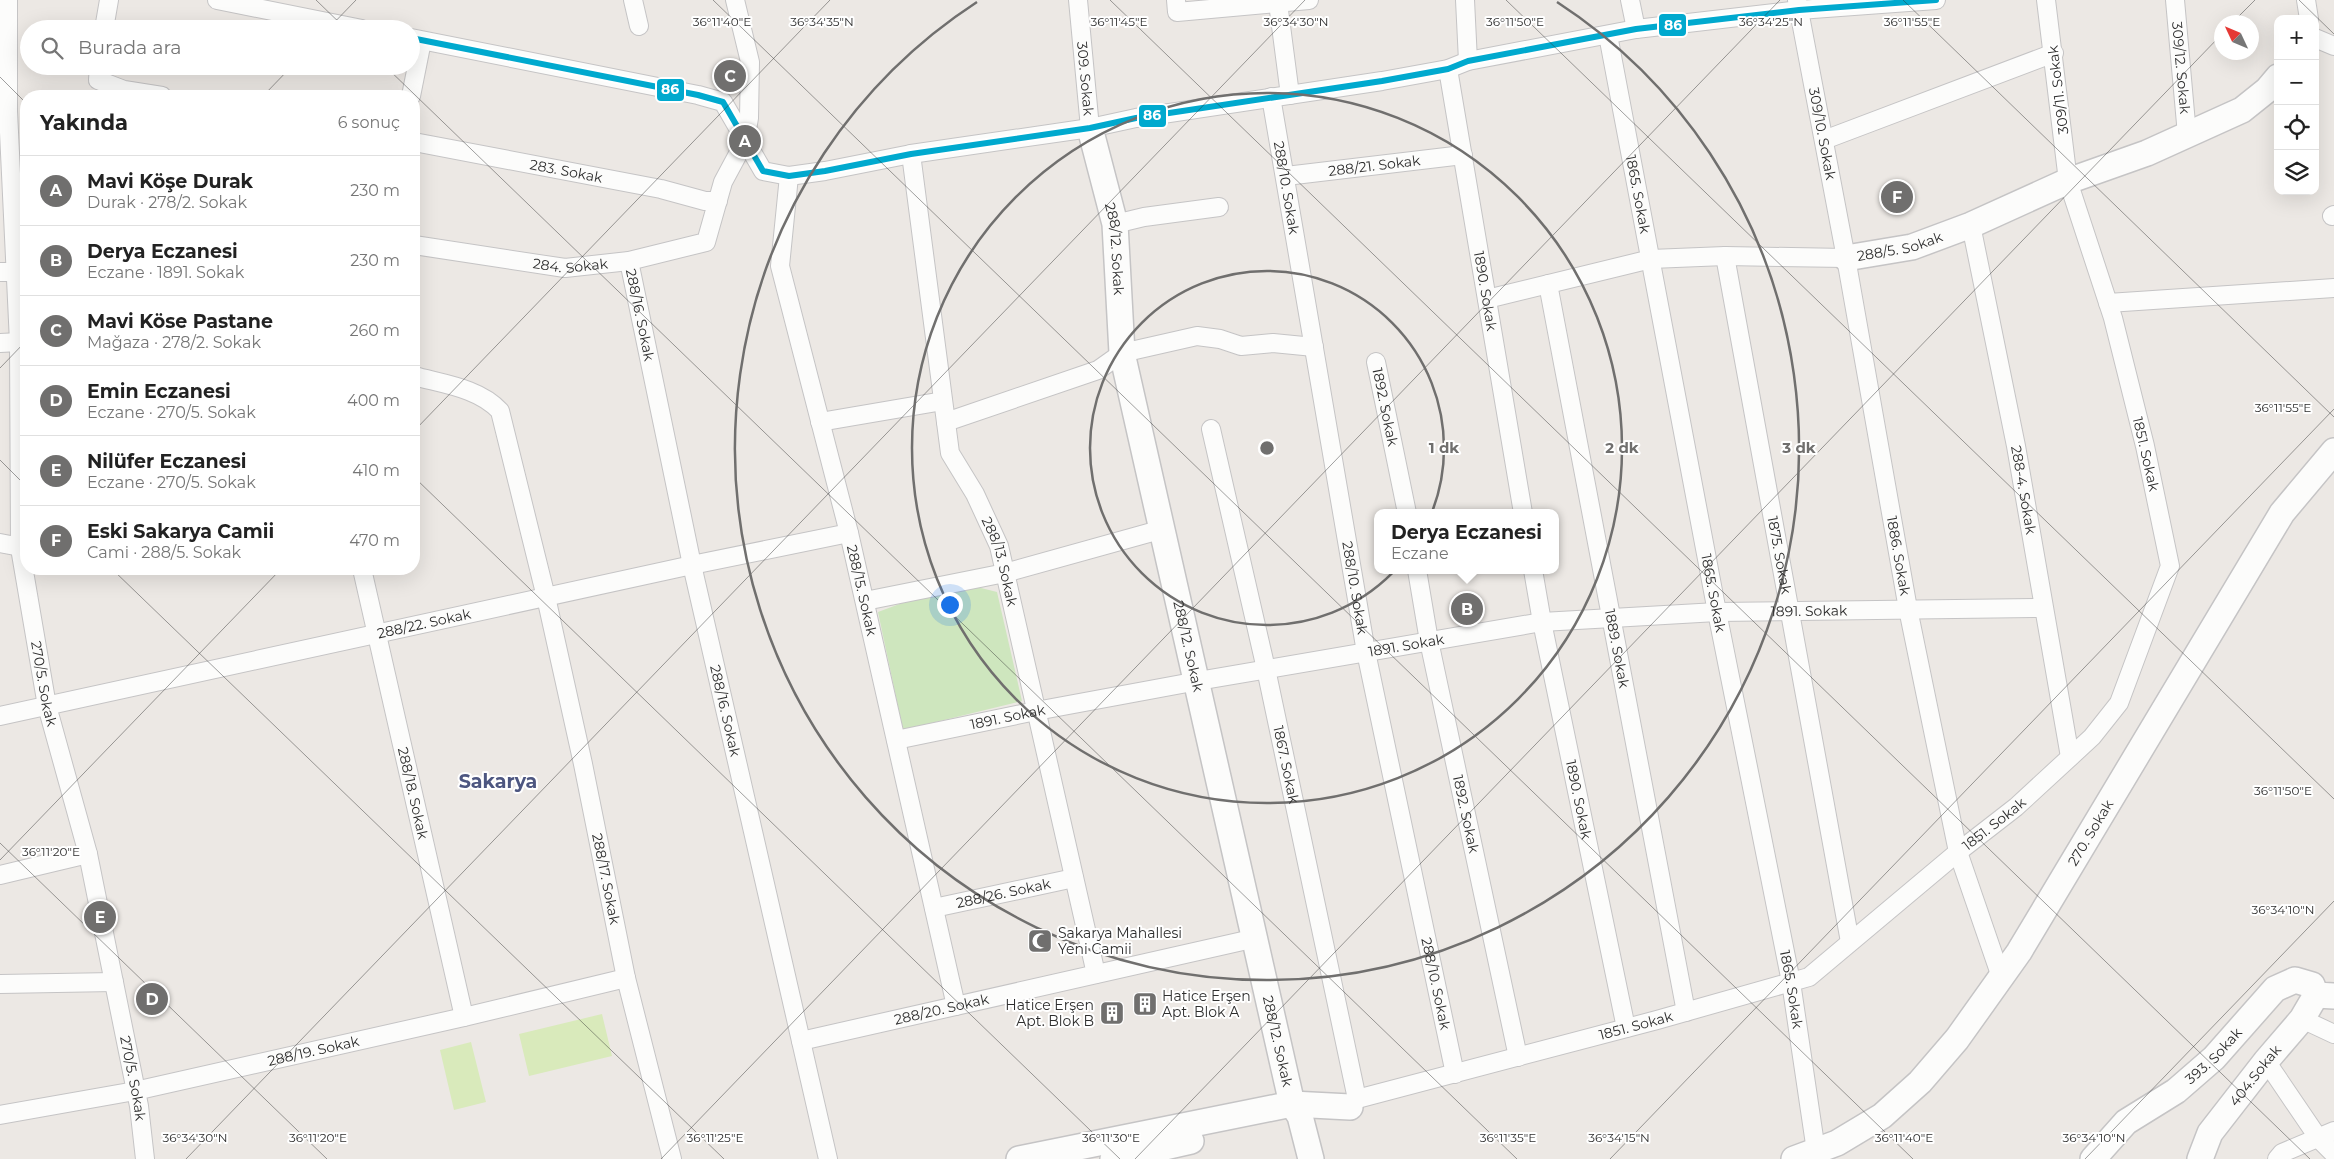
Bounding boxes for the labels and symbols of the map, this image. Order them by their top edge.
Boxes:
line badge: 86 [1658,13,1687,37]
text: 36°11'40"E [693,14,751,29]
text: 36°34'35"N [790,14,854,29]
text: 36°11'45"E [1090,14,1148,29]
text: 36°34'30"N [1263,14,1329,29]
text: 36°11'50"E [1486,14,1544,29]
text: 36°34'25"N [1739,14,1803,29]
text: 36°11'55"E [1884,14,1940,29]
north arrow [2214,15,2259,60]
text: 86 [1664,16,1682,34]
street label: 309/12. Sokak [2168,21,2194,115]
street label: 309. Sokak [1073,41,1098,117]
street label: 309/11. Sokak [2044,44,2072,136]
pin: C [714,57,746,95]
line badge: 86 [656,78,685,102]
text: 86 [661,80,679,98]
street label: 309/10. Sokak [1805,86,1840,182]
line badge: 86 [1138,104,1167,128]
text: 86 [1143,106,1161,124]
pin: A [729,122,761,160]
street label: 288/10. Sokak [1270,140,1303,236]
street label: 288/21. Sokak [1327,151,1422,180]
street label: 1865. Sokak [1622,154,1654,235]
street label: 283. Sokak [528,155,605,187]
pin: F [1881,178,1913,216]
street label: 288/12. Sokak [1101,201,1128,296]
street label: 288/5. Sokak [1856,227,1946,265]
street label: 1890. Sokak [1470,250,1501,333]
street label: 284. Sokak [532,254,609,277]
street label: 288/16. Sokak [622,267,659,363]
street label: 1892. Sokak [1368,366,1402,448]
text: 36°11'55"E [2255,400,2311,415]
street label: 1851. Sokak [2129,415,2163,494]
text: 1 dk [1429,438,1459,457]
text: 2 dk [1605,438,1639,457]
text: 3 dk [1781,438,1816,457]
centre of rings [1258,439,1276,457]
street label: 288-4. Sokak [2007,444,2040,536]
street label: 288/13. Sokak [978,514,1022,609]
street label: 1875. Sokak [1764,515,1796,596]
street label: 1886. Sokak [1883,515,1915,598]
street label: 288/10. Sokak [1338,540,1372,636]
street label: 288/15. Sokak [843,543,881,638]
street label: 1865. Sokak [1697,552,1730,634]
pin: B [1451,590,1483,628]
your location [937,592,963,618]
street label: 288/12. Sokak [1169,599,1208,694]
street label: 1891. Sokak [1771,601,1848,620]
street label: 288/22. Sokak [375,604,473,642]
street label: 1889. Sokak [1601,607,1634,690]
street label: 1891. Sokak [1367,630,1446,661]
street label: 270/5. Sokak [27,640,61,729]
street label: 288/16. Sokak [706,663,745,759]
street label: 1891. Sokak [968,700,1047,733]
street label: 1867. Sokak [1269,724,1303,806]
street label: 288/18. Sokak [394,745,432,842]
street label: 1890. Sokak [1562,758,1596,841]
district label: Sakarya [459,770,537,793]
street label: 1892. Sokak [1449,773,1483,855]
text: 36°11'50"E [2254,783,2312,798]
street label: 1851. Sokak [1959,793,2030,854]
street label: 270. Sokak [2064,796,2118,869]
street label: 288/17. Sokak [588,832,624,927]
text: 36°11'20"E [22,844,80,859]
street label: 288/26. Sokak [955,874,1053,912]
pin: E [84,898,116,936]
text: 36°34'10"N [2252,902,2314,917]
place label: Sakarya Mahallesi Yeni Camii [1058,924,1182,958]
mosque icon: Sakarya Mahallesi Yeni Camii [1027,928,1053,954]
street label: 288/10. Sokak [1417,936,1455,1032]
street label: 1865. Sokak [1776,949,1807,1031]
pin: D [136,980,168,1018]
place label: Hatice Erşen Apt. Blok A [1162,987,1251,1021]
street label: 288/20. Sokak [892,990,991,1029]
building icon: Hatice Erşen Apt. Blok A [1132,991,1158,1017]
street label: 288/12. Sokak [1259,994,1297,1089]
place label: Hatice Erşen Apt. Blok B [1005,996,1094,1030]
building icon: Hatice Erşen Apt. Blok B [1099,1000,1125,1026]
street label: 1851. Sokak [1597,1007,1676,1044]
street label: 393. Sokak [2181,1023,2246,1088]
street label: 288/19. Sokak [266,1032,362,1070]
street label: 270/5. Sokak [116,1034,150,1123]
street label: 404.Sokak [2225,1040,2285,1110]
text: 36°34'30"N [162,1130,228,1145]
text: 36°11'20"E [289,1130,347,1145]
text: 36°11'25"E [687,1130,743,1145]
text: 36°11'30"E [1082,1130,1140,1145]
text: 36°11'35"E [1480,1130,1536,1145]
text: 36°34'15"N [1588,1130,1650,1145]
text: 36°11'40"E [1875,1130,1933,1145]
text: 36°34'10"N [2063,1130,2125,1145]

